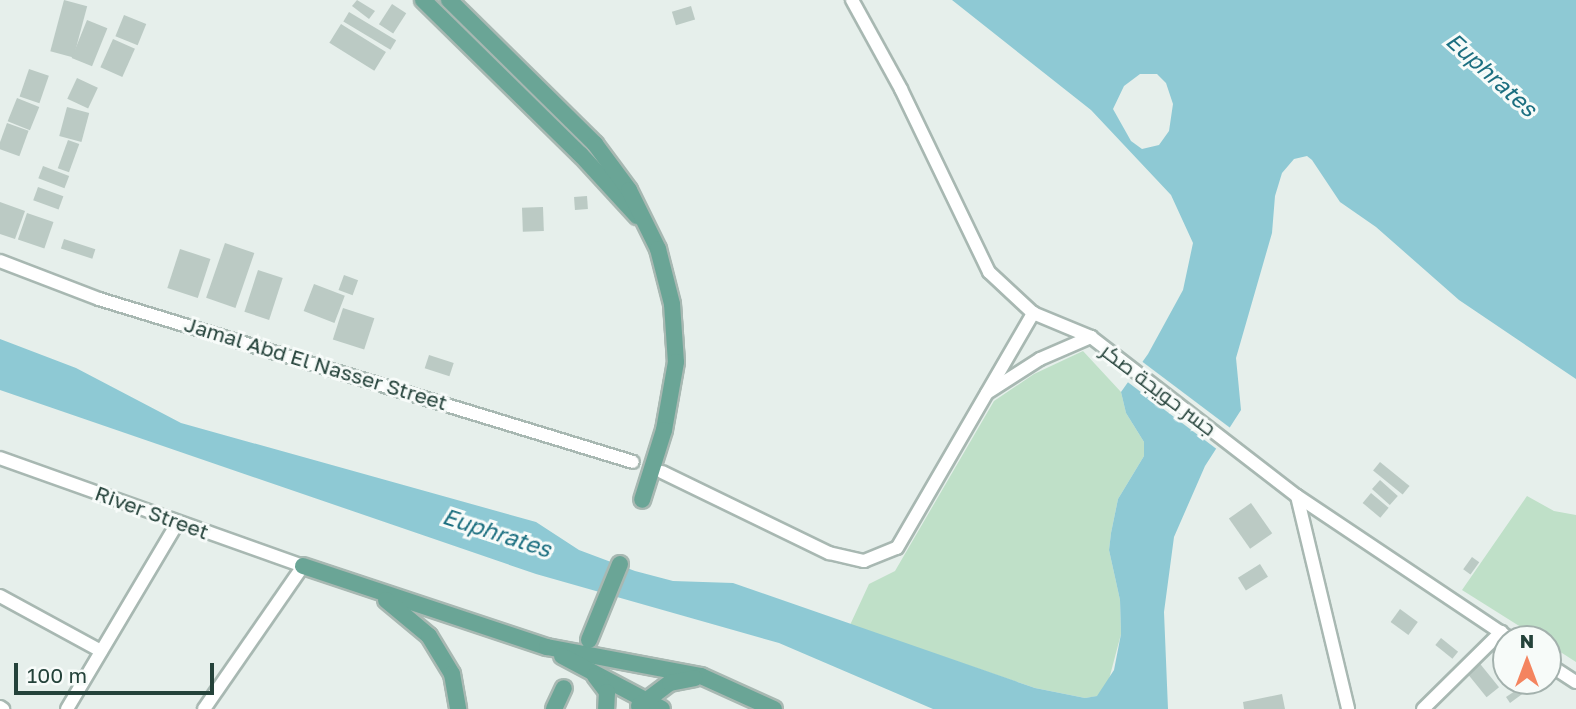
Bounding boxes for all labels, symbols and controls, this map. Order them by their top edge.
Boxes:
water label: Euphrates [1441,26,1543,122]
street label: Jamal Abd El Nasser Street [181,311,451,415]
street label: جسر حويجة صكر [1096,338,1222,440]
street label: River Street [92,480,212,544]
water label: Euphrates [439,501,555,563]
north arrow [1492,625,1562,695]
text: N [1520,629,1534,652]
scale bar [18,650,217,694]
text: 100 m [27,662,87,688]

